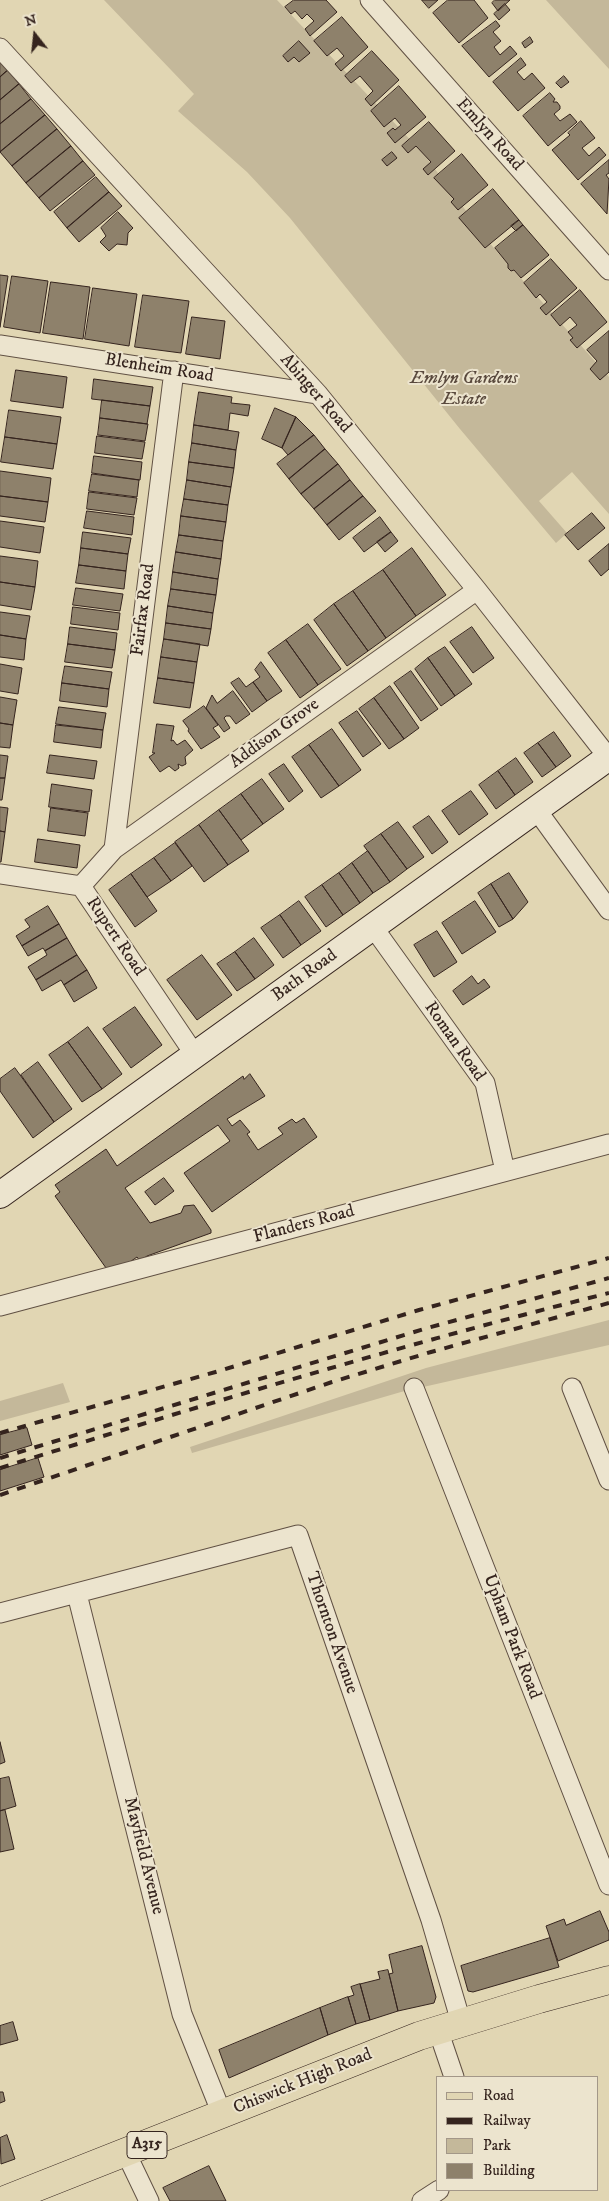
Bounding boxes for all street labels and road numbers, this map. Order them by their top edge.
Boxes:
street label: Emlyn Road [451,94,527,176]
street label: Blenheim Road [103,350,215,388]
street label: Abinger Road [275,350,355,438]
street label: Fairfax Road [128,563,160,657]
street label: Addison Grove [226,694,324,774]
street label: Rupert Road [81,893,149,981]
street label: Bath Road [268,945,342,1007]
street label: Roman Road [419,998,489,1086]
street label: Flanders Road [251,1201,357,1249]
street label: Thornton Avenue [300,1569,362,1697]
street label: Upham Park Road [477,1572,545,1702]
street label: Mayfield Avenue [118,1795,168,1917]
street label: Chiswick High Road [230,2044,376,2120]
road number: A315 [127,2132,167,2158]

